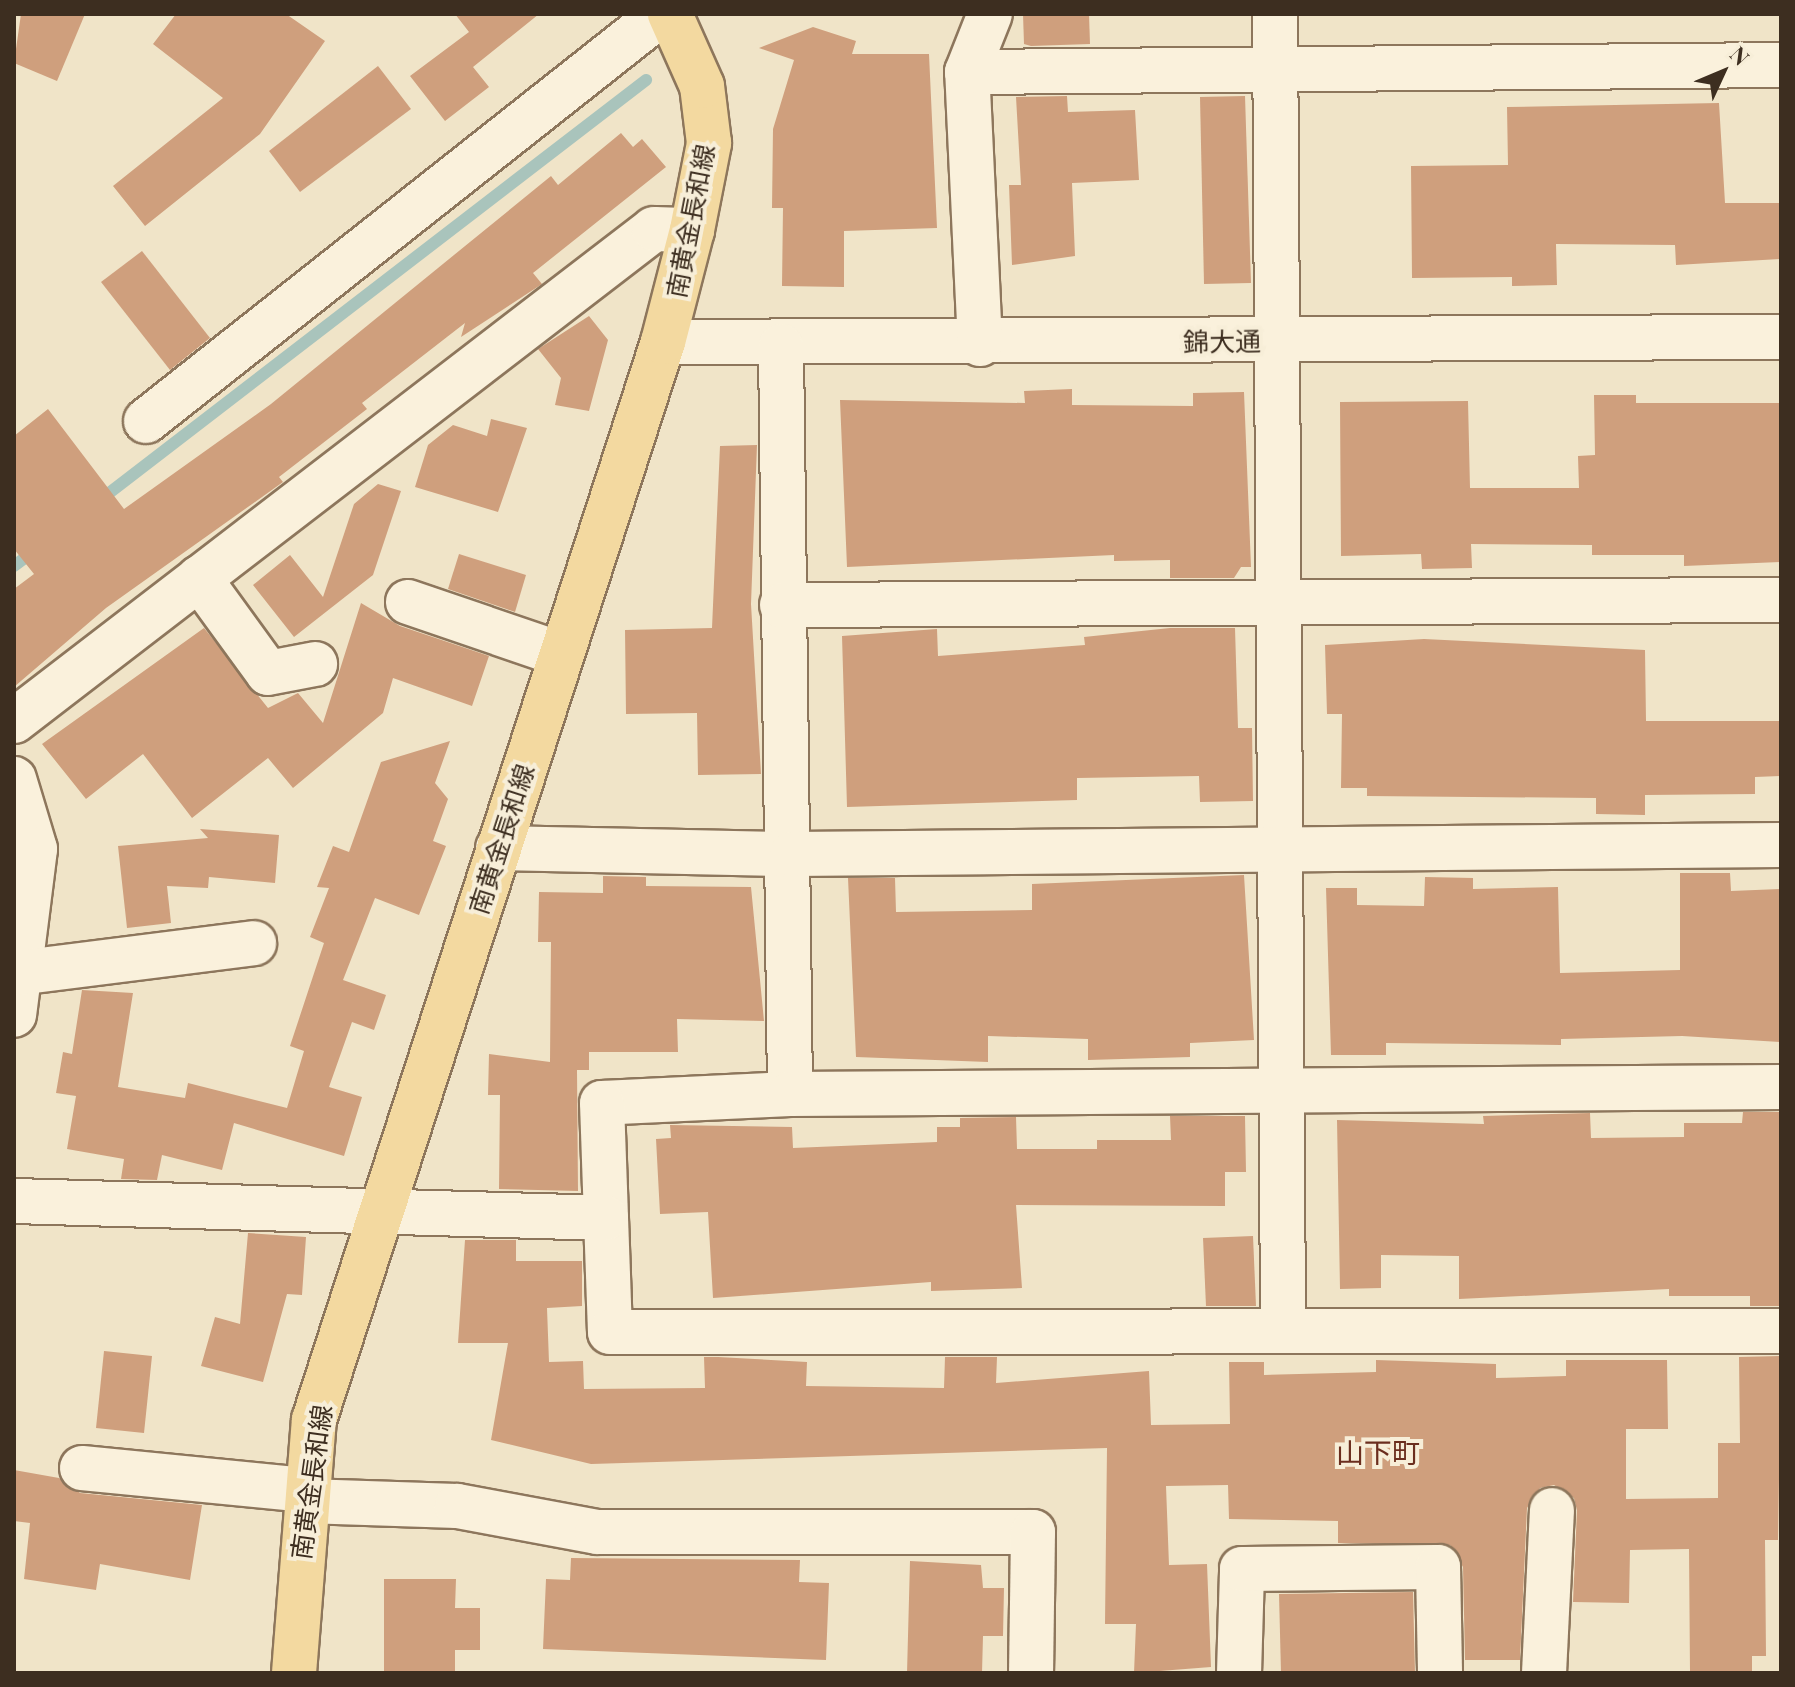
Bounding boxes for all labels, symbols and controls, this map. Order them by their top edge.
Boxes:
north arrow [1683,32,1763,112]
text: N [1724,39,1757,71]
street label: 南黄金長和線 [660,141,720,301]
street label: 錦大通 [1183,325,1261,357]
street label: 南黄金長和線 [462,760,540,918]
street label: 南黄金長和線 [285,1403,337,1561]
district label: 山下町 [1336,1435,1420,1469]

